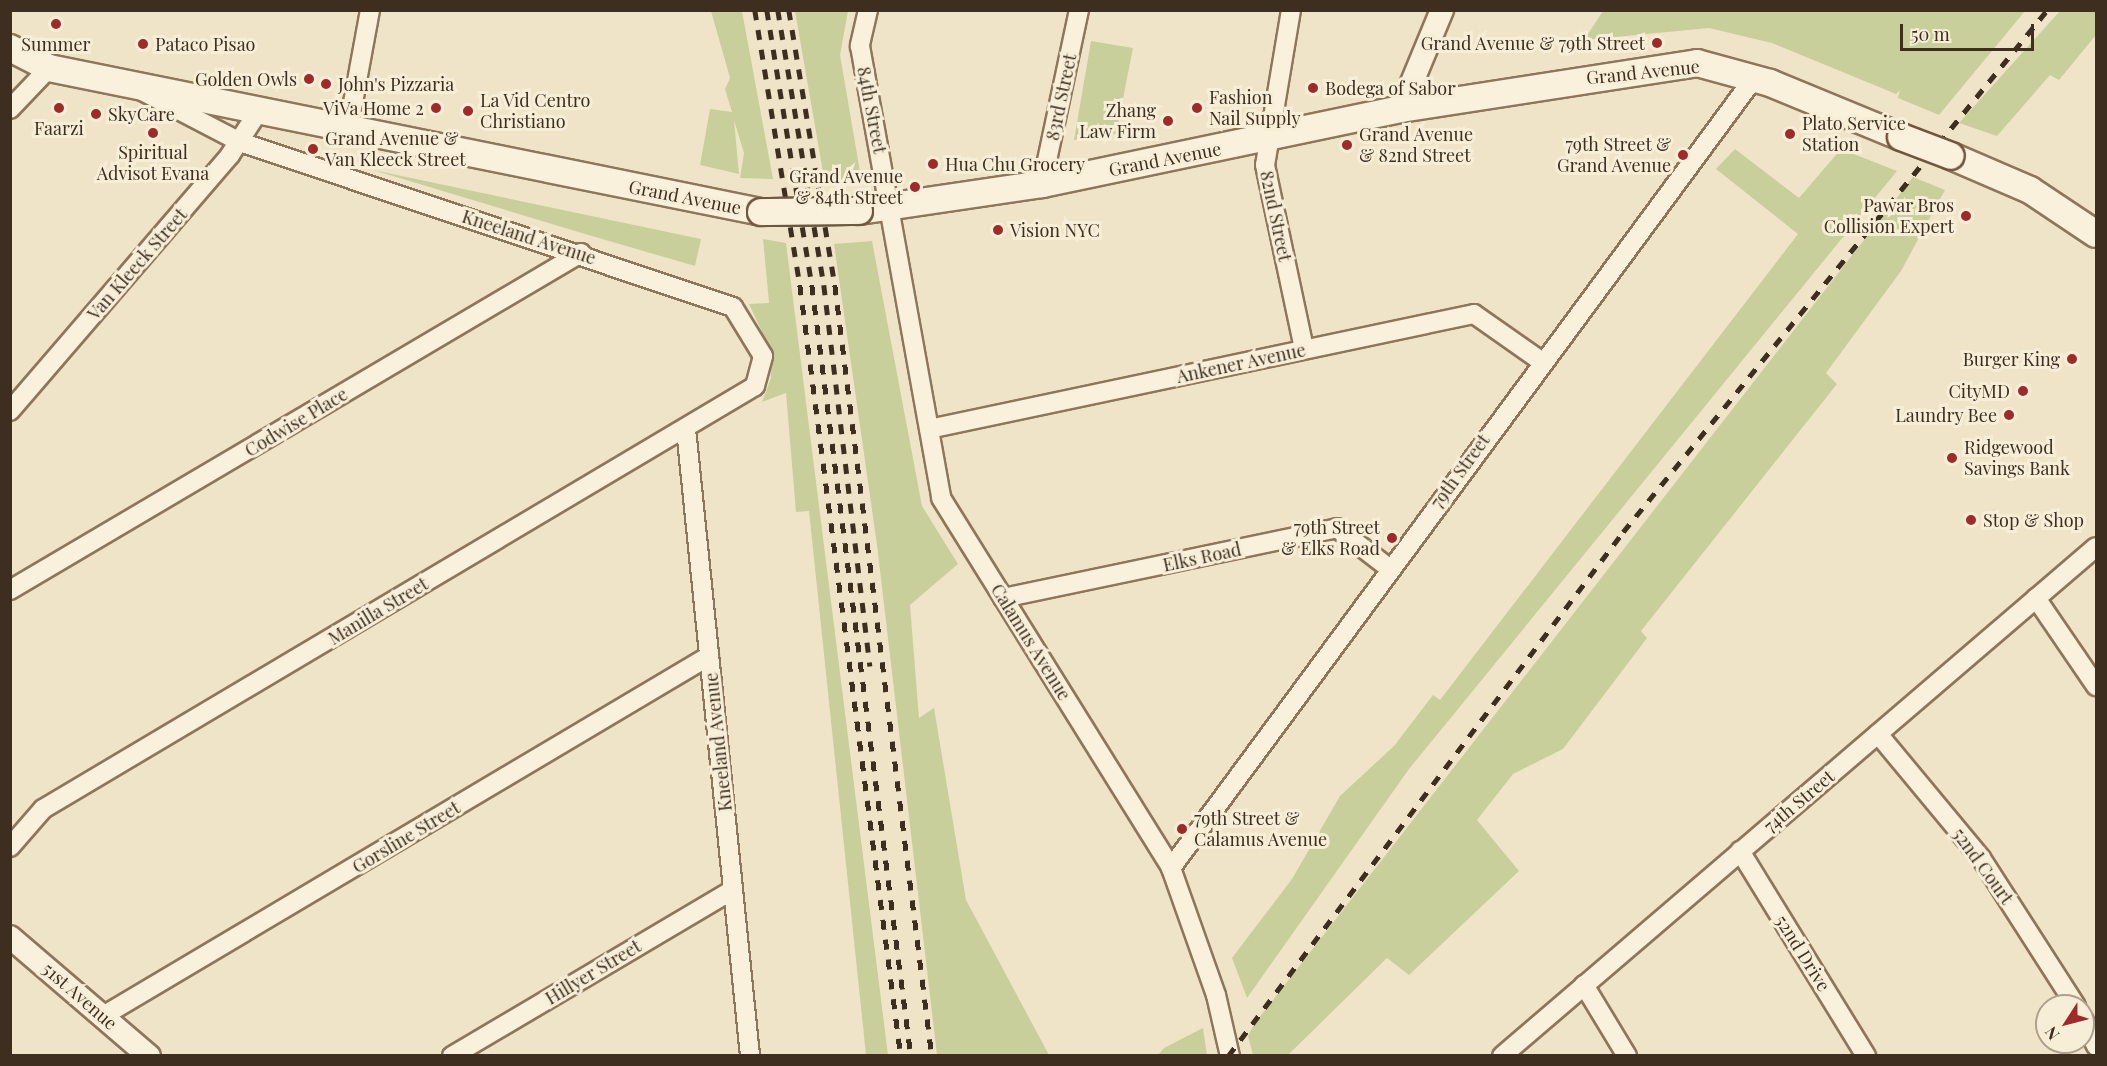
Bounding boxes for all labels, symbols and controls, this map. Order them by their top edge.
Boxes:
scale bar [1903,12,2036,50]
marker: Summer [49,17,63,31]
text: 50 m [1911,22,1950,46]
place label: Grand Avenue & 79th Street [1420,32,1645,54]
place label: Summer [21,33,91,55]
place label: Pataco Pisao [155,33,255,55]
marker: Grand Avenue & 79th Street [1650,36,1664,50]
marker: Pataco Pisao [136,37,150,51]
street label: 83rd Street [1041,52,1081,142]
street label: Grand Avenue [1585,55,1701,89]
street label: 84th Street [853,65,891,155]
place label: Golden Owls [195,68,297,90]
marker: Golden Owls [302,72,316,86]
place label: John's Pizzaria [338,73,454,95]
marker: John's Pizzaria [319,77,333,91]
place label: Bodega of Sabor [1325,77,1455,99]
marker: Bodega of Sabor [1306,81,1320,95]
place label: Fashion Nail Supply [1209,87,1301,130]
place label: La Vid Centro Christiano [480,90,591,132]
place label: ViVa Home 2 [323,97,424,119]
place label: Zhang Law Firm [1079,100,1156,142]
marker: Faarzi [52,101,66,115]
marker: ViVa Home 2 [429,101,443,115]
marker: Fashion Nail Supply [1190,101,1204,115]
place label: SkyCare [108,103,175,125]
marker: La Vid Centro Christiano [461,104,475,118]
marker: SkyCare [89,107,103,121]
place label: Plato Service Station [1802,113,1906,156]
marker: Zhang Law Firm [1161,114,1175,128]
place label: Faarzi [34,117,84,139]
place label: Grand Avenue & 82nd Street [1359,124,1474,166]
marker: Spiritual Advisot Evana [146,126,160,140]
marker: Plato Service Station [1783,127,1797,141]
place label: Grand Avenue & Van Kleeck Street [325,128,466,170]
place label: 79th Street & Grand Avenue [1556,134,1671,176]
street label: Grand Avenue [1107,137,1223,181]
marker: Grand Avenue & 82nd Street [1340,138,1354,152]
place label: Spiritual Advisot Evana [97,142,209,184]
marker: Grand Avenue & Van Kleeck Street [306,142,320,156]
marker: 79th Street & Grand Avenue [1676,148,1690,162]
place label: Hua Chu Grocery [945,153,1085,175]
marker: Hua Chu Grocery [926,157,940,171]
place label: Grand Avenue & 84th Street [788,166,903,208]
street label: 82nd Street [1256,169,1296,263]
street label: Grand Avenue [627,175,743,219]
marker: Grand Avenue & 84th Street [908,180,922,194]
place label: Pawar Bros Collision Expert [1824,195,1954,238]
street label: Van Kleeck Street [83,204,191,324]
street label: Kneeland Avenue [459,205,599,269]
marker: Pawar Bros Collision Expert [1959,209,1973,223]
place label: Vision NYC [1010,219,1100,241]
marker: Vision NYC [991,223,1005,237]
street label: Ankener Avenue [1174,339,1308,387]
place label: Burger King [1962,348,2060,370]
marker: Burger King [2065,352,2079,366]
place label: CityMD [1948,380,2010,402]
marker: CityMD [2014,382,2032,400]
street label: Codwise Place [241,383,351,461]
place label: Laundry Bee [1895,404,1997,426]
marker: Laundry Bee [2002,408,2016,422]
street label: 79th Street [1426,430,1494,512]
place label: Ridgewood Savings Bank [1964,437,2070,480]
marker: Ridgewood Savings Bank [1945,451,1959,465]
place label: Stop & Shop [1983,509,2084,531]
marker: Stop & Shop [1964,513,1978,527]
place label: 79th Street & Elks Road [1281,517,1380,560]
marker: 79th Street & Elks Road [1385,531,1399,545]
street label: Elks Road [1161,538,1243,576]
street label: Manilla Street [324,573,432,649]
street label: Calamus Avenue [986,580,1076,704]
street label: Kneeland Avenue [700,671,736,813]
street label: 74th Street [1759,765,1839,837]
street label: Gorsline Street [348,796,464,878]
place label: 79th Street & Calamus Avenue [1194,808,1328,850]
marker: 79th Street & Calamus Avenue [1175,822,1189,836]
street label: 52nd Court [1948,824,2018,908]
street label: 52nd Drive [1771,911,1835,995]
street label: Hillyer Street [541,935,645,1009]
street label: 51st Avenue [38,958,122,1034]
north arrow [2035,994,2095,1054]
text: N [2040,1023,2064,1045]

